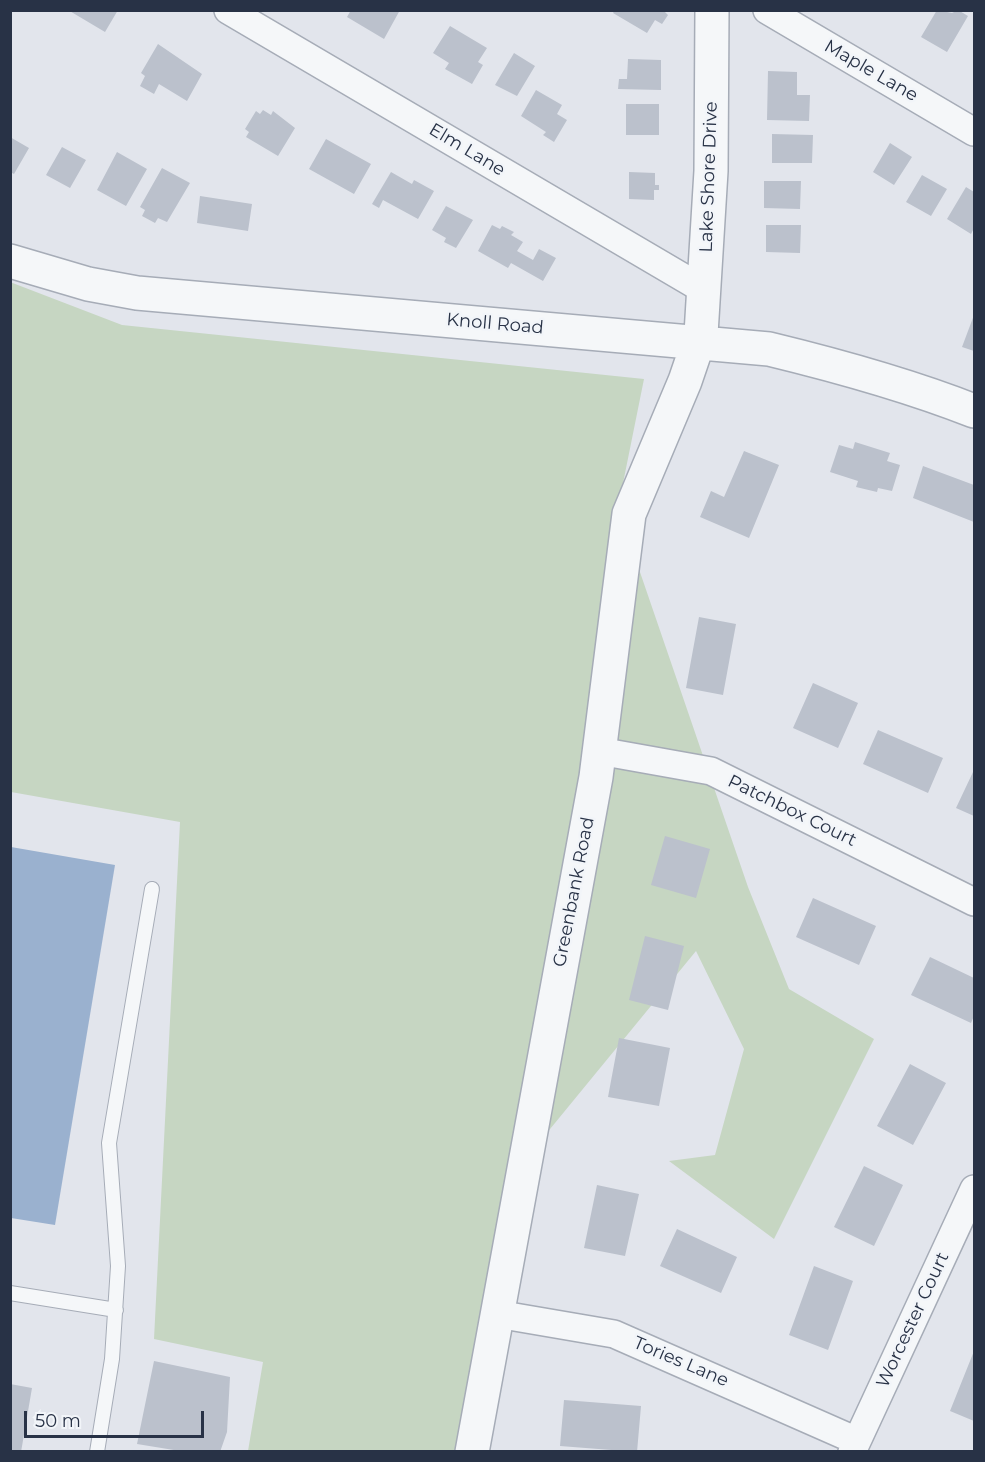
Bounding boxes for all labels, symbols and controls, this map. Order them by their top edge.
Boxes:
street label: Maple Lane [820,35,922,107]
street label: Lake Shore Drive [696,101,722,253]
street label: Elm Lane [425,119,509,181]
street label: Knoll Road [445,309,545,339]
street label: Patchbox Court [724,771,860,851]
street label: Greenbank Road [549,815,599,969]
street label: Worcester Court [872,1249,954,1391]
street label: Tories Lane [630,1332,732,1392]
scale bar [27,1399,207,1437]
text: 50 m [35,1410,81,1432]

